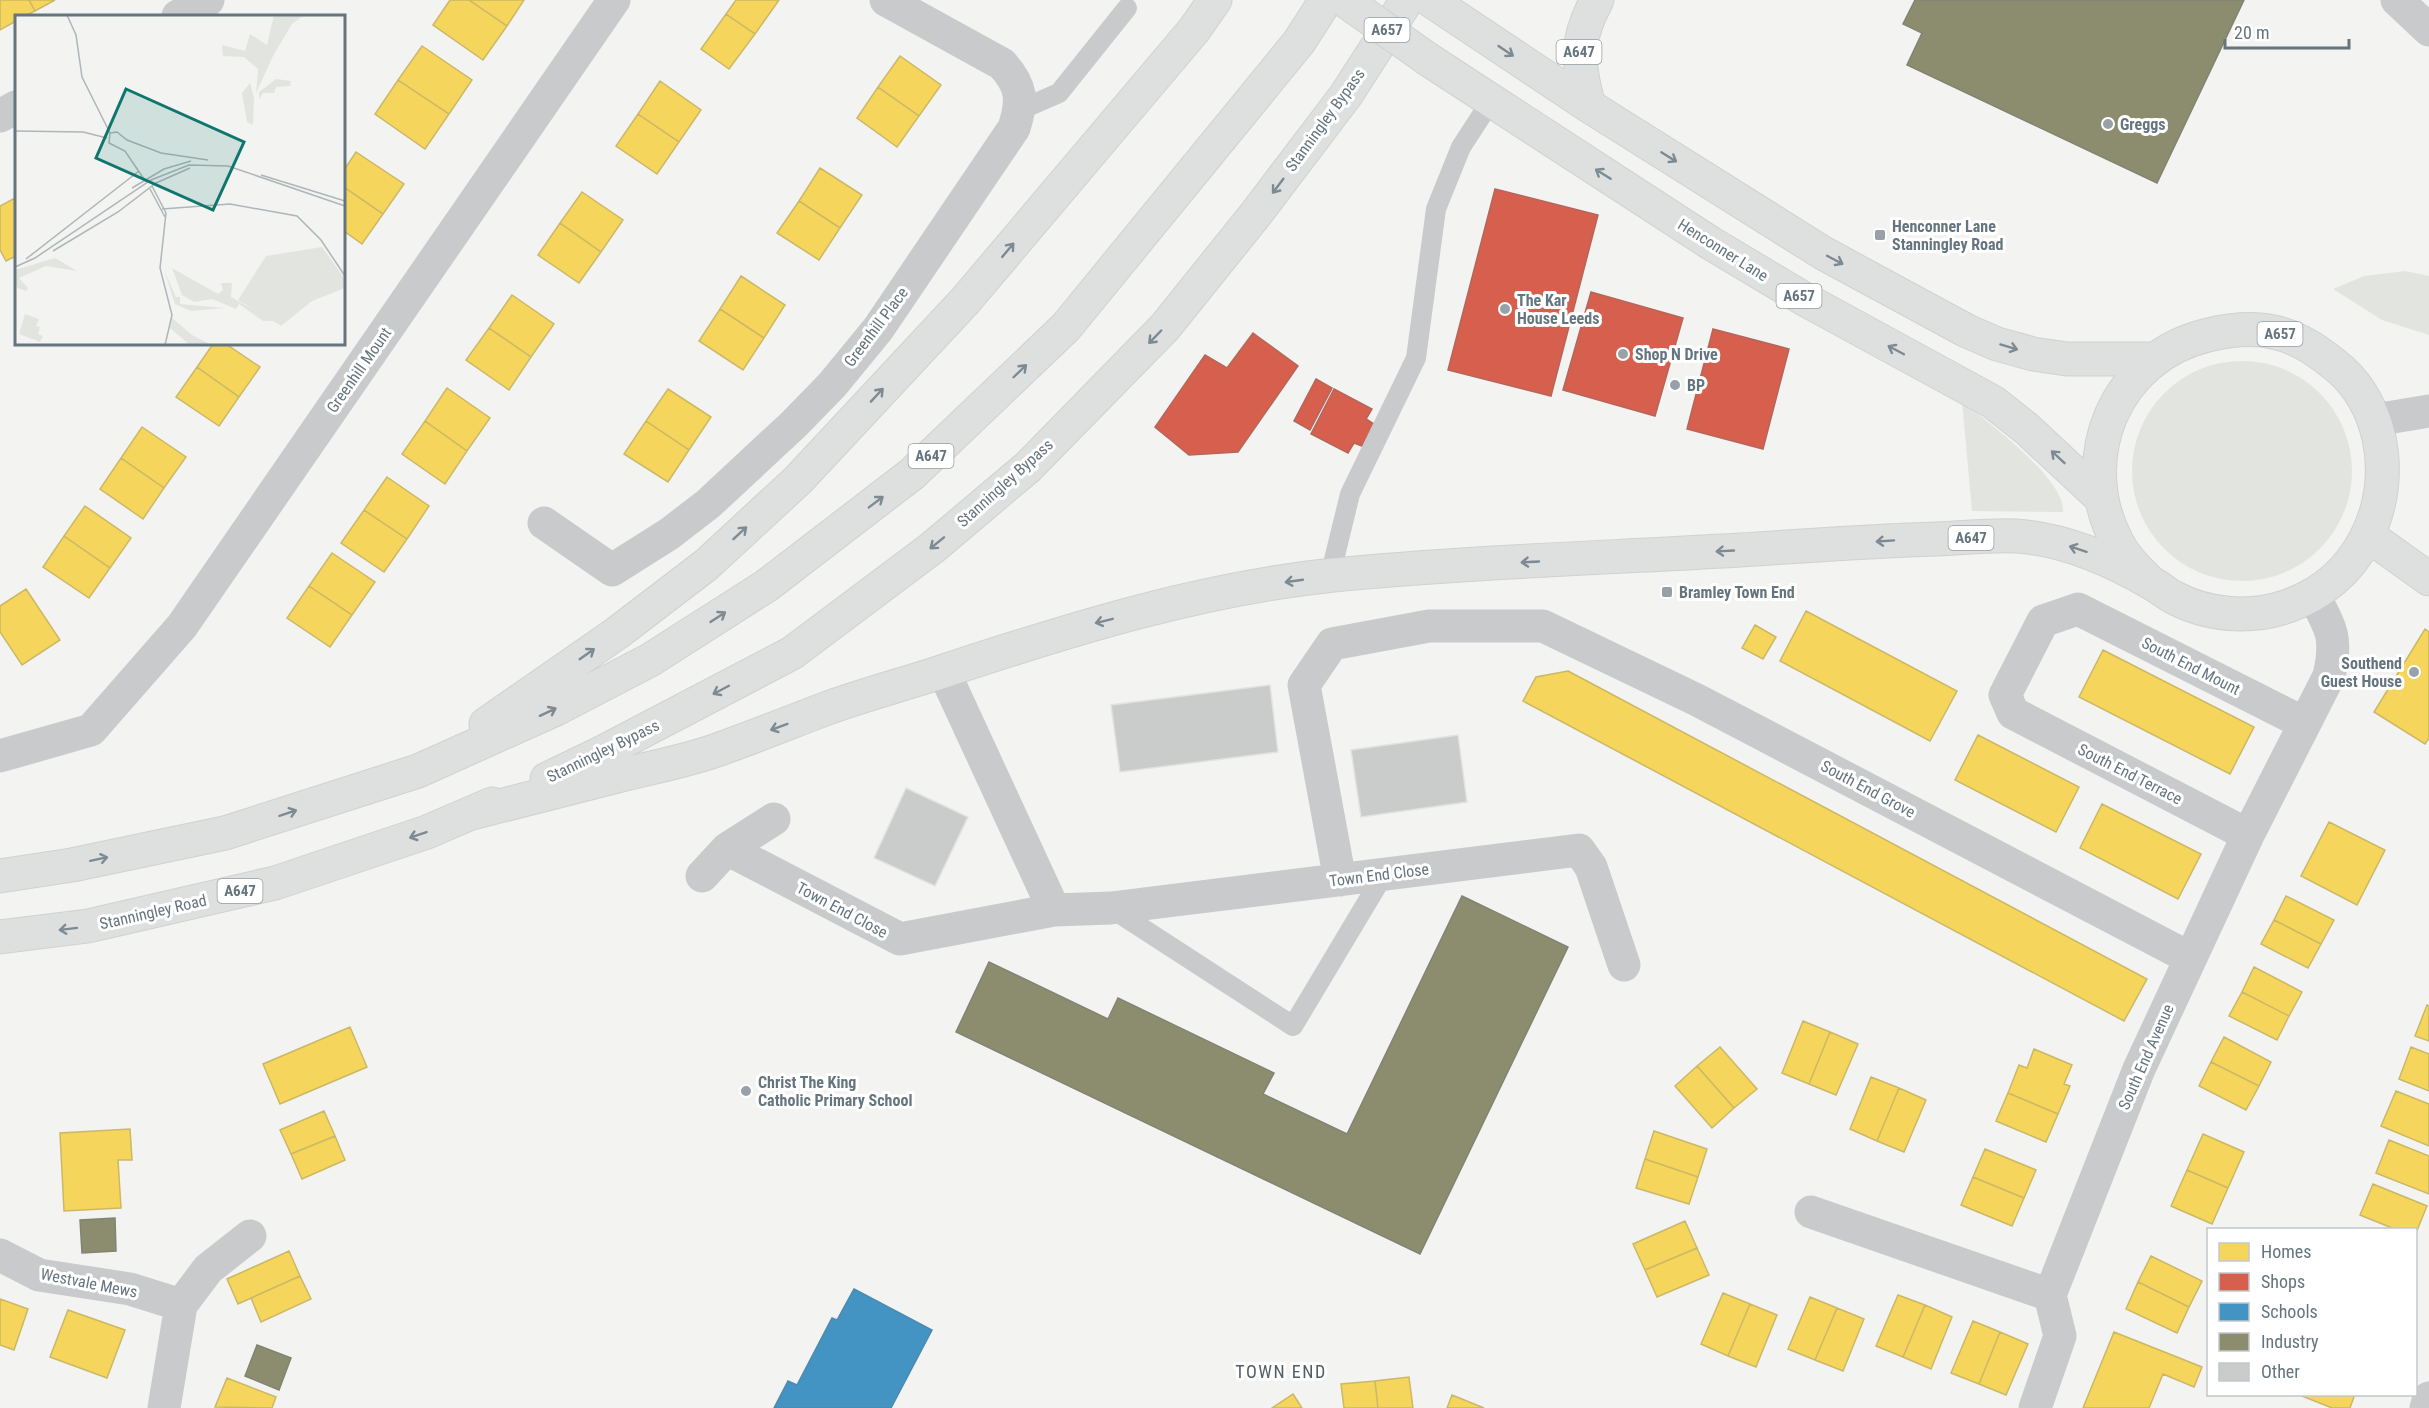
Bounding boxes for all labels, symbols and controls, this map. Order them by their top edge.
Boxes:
scale bar [2225,12,2350,50]
inset map [15,15,345,345]
road number: A657 [1364,18,1410,42]
text: 20 m [2234,22,2269,43]
road number: A647 [1556,40,1602,64]
one-way arrow [1497,45,1513,57]
street label: Stanningley Bypass [1281,65,1369,175]
place label: Greggs [2120,115,2166,134]
marker: Greggs [2101,117,2115,131]
one-way arrow [1661,150,1678,163]
one-way arrow [1594,168,1611,181]
one-way arrow [1271,177,1284,193]
street label: Henconner Lane [1674,215,1772,285]
place label: Henconner Lane Stanningley Road [1892,217,2004,254]
marker: Henconner Lane Stanningley Road [1873,228,1887,242]
one-way arrow [1001,243,1015,258]
one-way arrow [1826,254,1843,266]
street label: Greenhill Place [840,284,912,370]
road number: A657 [1776,284,1822,308]
place label: The Kar House Leeds [1517,291,1599,328]
marker: The Kar House Leeds [1498,302,1512,316]
road number: A657 [2258,322,2302,346]
street label: Greenhill Mount [323,324,396,416]
one-way arrow [1148,330,1162,345]
one-way arrow [1999,342,2018,353]
one-way arrow [1887,343,1905,355]
place label: Shop N Drive [1635,345,1718,364]
marker: Shop N Drive [1616,347,1630,361]
one-way arrow [1012,364,1027,379]
place label: BP [1687,376,1705,395]
marker: BP [1668,378,1682,392]
one-way arrow [870,388,884,403]
street label: Stanningley Bypass [953,435,1057,531]
road number: A647 [908,444,954,468]
one-way arrow [2050,450,2065,464]
one-way arrow [867,496,883,509]
one-way arrow [732,526,747,540]
road number: A647 [1948,526,1994,550]
one-way arrow [1875,536,1895,547]
one-way arrow [929,537,945,550]
one-way arrow [2069,543,2088,554]
one-way arrow [1716,545,1736,556]
one-way arrow [1521,556,1541,567]
one-way arrow [1285,575,1305,586]
place label: Bramley Town End [1679,583,1795,602]
marker: Bramley Town End [1660,585,1674,599]
one-way arrow [709,610,726,622]
one-way arrow [1095,616,1114,628]
street label: South End Mount [2139,633,2244,699]
one-way arrow [579,648,595,660]
place label: Southend Guest House [2321,654,2402,691]
marker: Southend Guest House [2407,665,2421,679]
one-way arrow [713,685,731,696]
one-way arrow [539,706,557,718]
street label: Stanningley Bypass [544,716,662,786]
one-way arrow [770,722,789,733]
street label: South End Terrace [2075,740,2185,808]
street label: South End Grove [1818,756,1918,822]
one-way arrow [278,806,297,817]
one-way arrow [409,830,428,841]
one-way arrow [89,853,108,865]
street label: Town End Close [1328,859,1430,891]
street label: Town End Close [793,878,891,942]
road number: A647 [218,879,262,903]
street label: Stanningley Road [98,890,208,934]
one-way arrow [58,924,78,935]
street label: South End Avenue [2114,1001,2178,1113]
place label: Christ The King Catholic Primary School [758,1073,912,1110]
marker: Christ The King Catholic Primary School [739,1084,753,1098]
legend [2207,1228,2417,1396]
text: Homes [2261,1241,2311,1262]
street label: Westvale Mews [39,1264,139,1302]
text: Shops [2261,1271,2305,1292]
text: Schools [2261,1301,2318,1322]
text: Industry [2261,1331,2319,1352]
district label: TOWN END [1235,1361,1327,1382]
text: Other [2261,1361,2300,1382]

